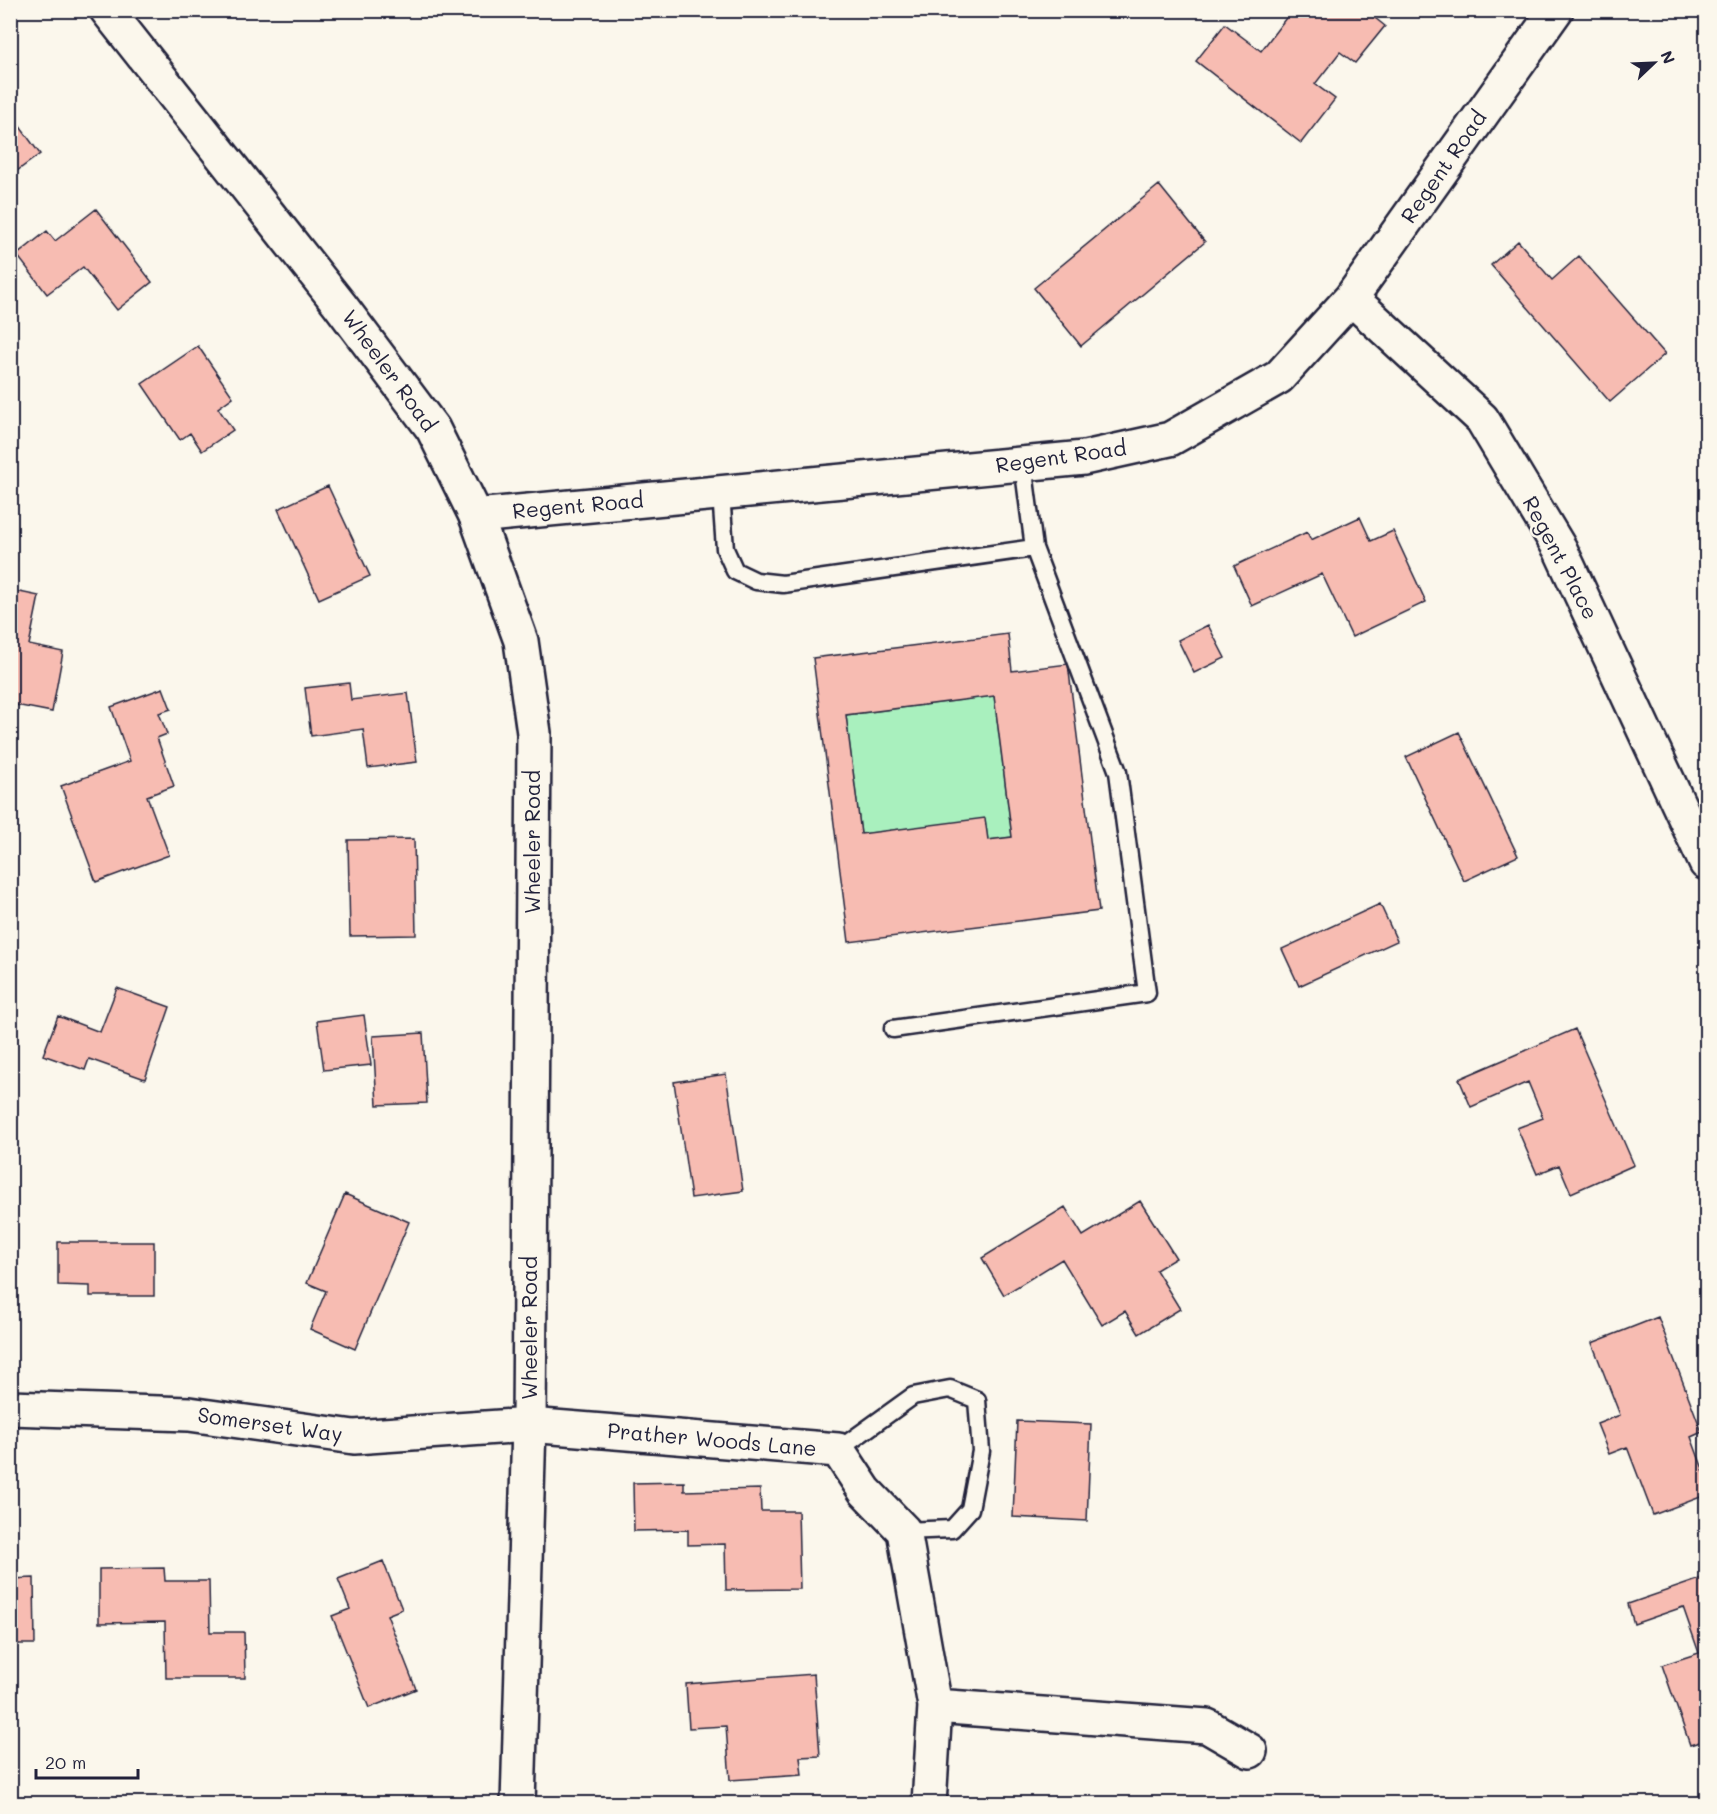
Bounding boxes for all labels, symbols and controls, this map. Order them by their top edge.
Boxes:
north arrow [1624,33,1684,93]
text: N [1656,47,1680,67]
street label: Regent Road [1394,105,1492,228]
street label: Wheeler Road [337,304,443,436]
street label: Regent Road [994,433,1128,478]
street label: Regent Road [511,485,645,524]
street label: Regent Place [1518,491,1605,624]
street label: Wheeler Road [518,770,545,914]
street label: Wheeler Road [515,1256,542,1400]
street label: Somerset Way [196,1400,344,1447]
street label: Prather Woods Lane [606,1416,818,1461]
scale bar [36,1742,138,1780]
text: 20 m [45,1750,86,1774]

